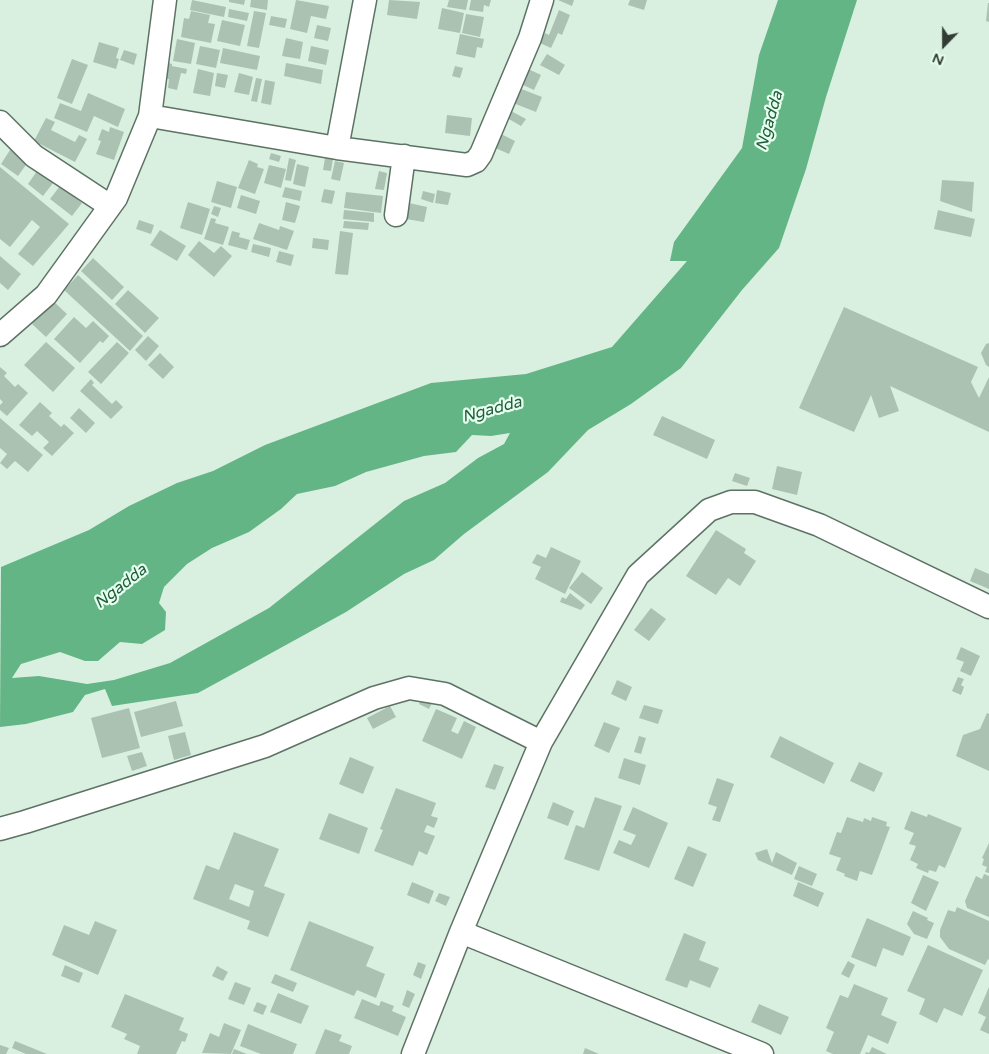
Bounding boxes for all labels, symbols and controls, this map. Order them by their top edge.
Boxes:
north arrow [919,20,969,70]
text: N [930,49,947,69]
water label: Ngadda [752,89,788,153]
water label: Ngadda [460,393,524,427]
water label: Ngadda [91,561,151,613]

